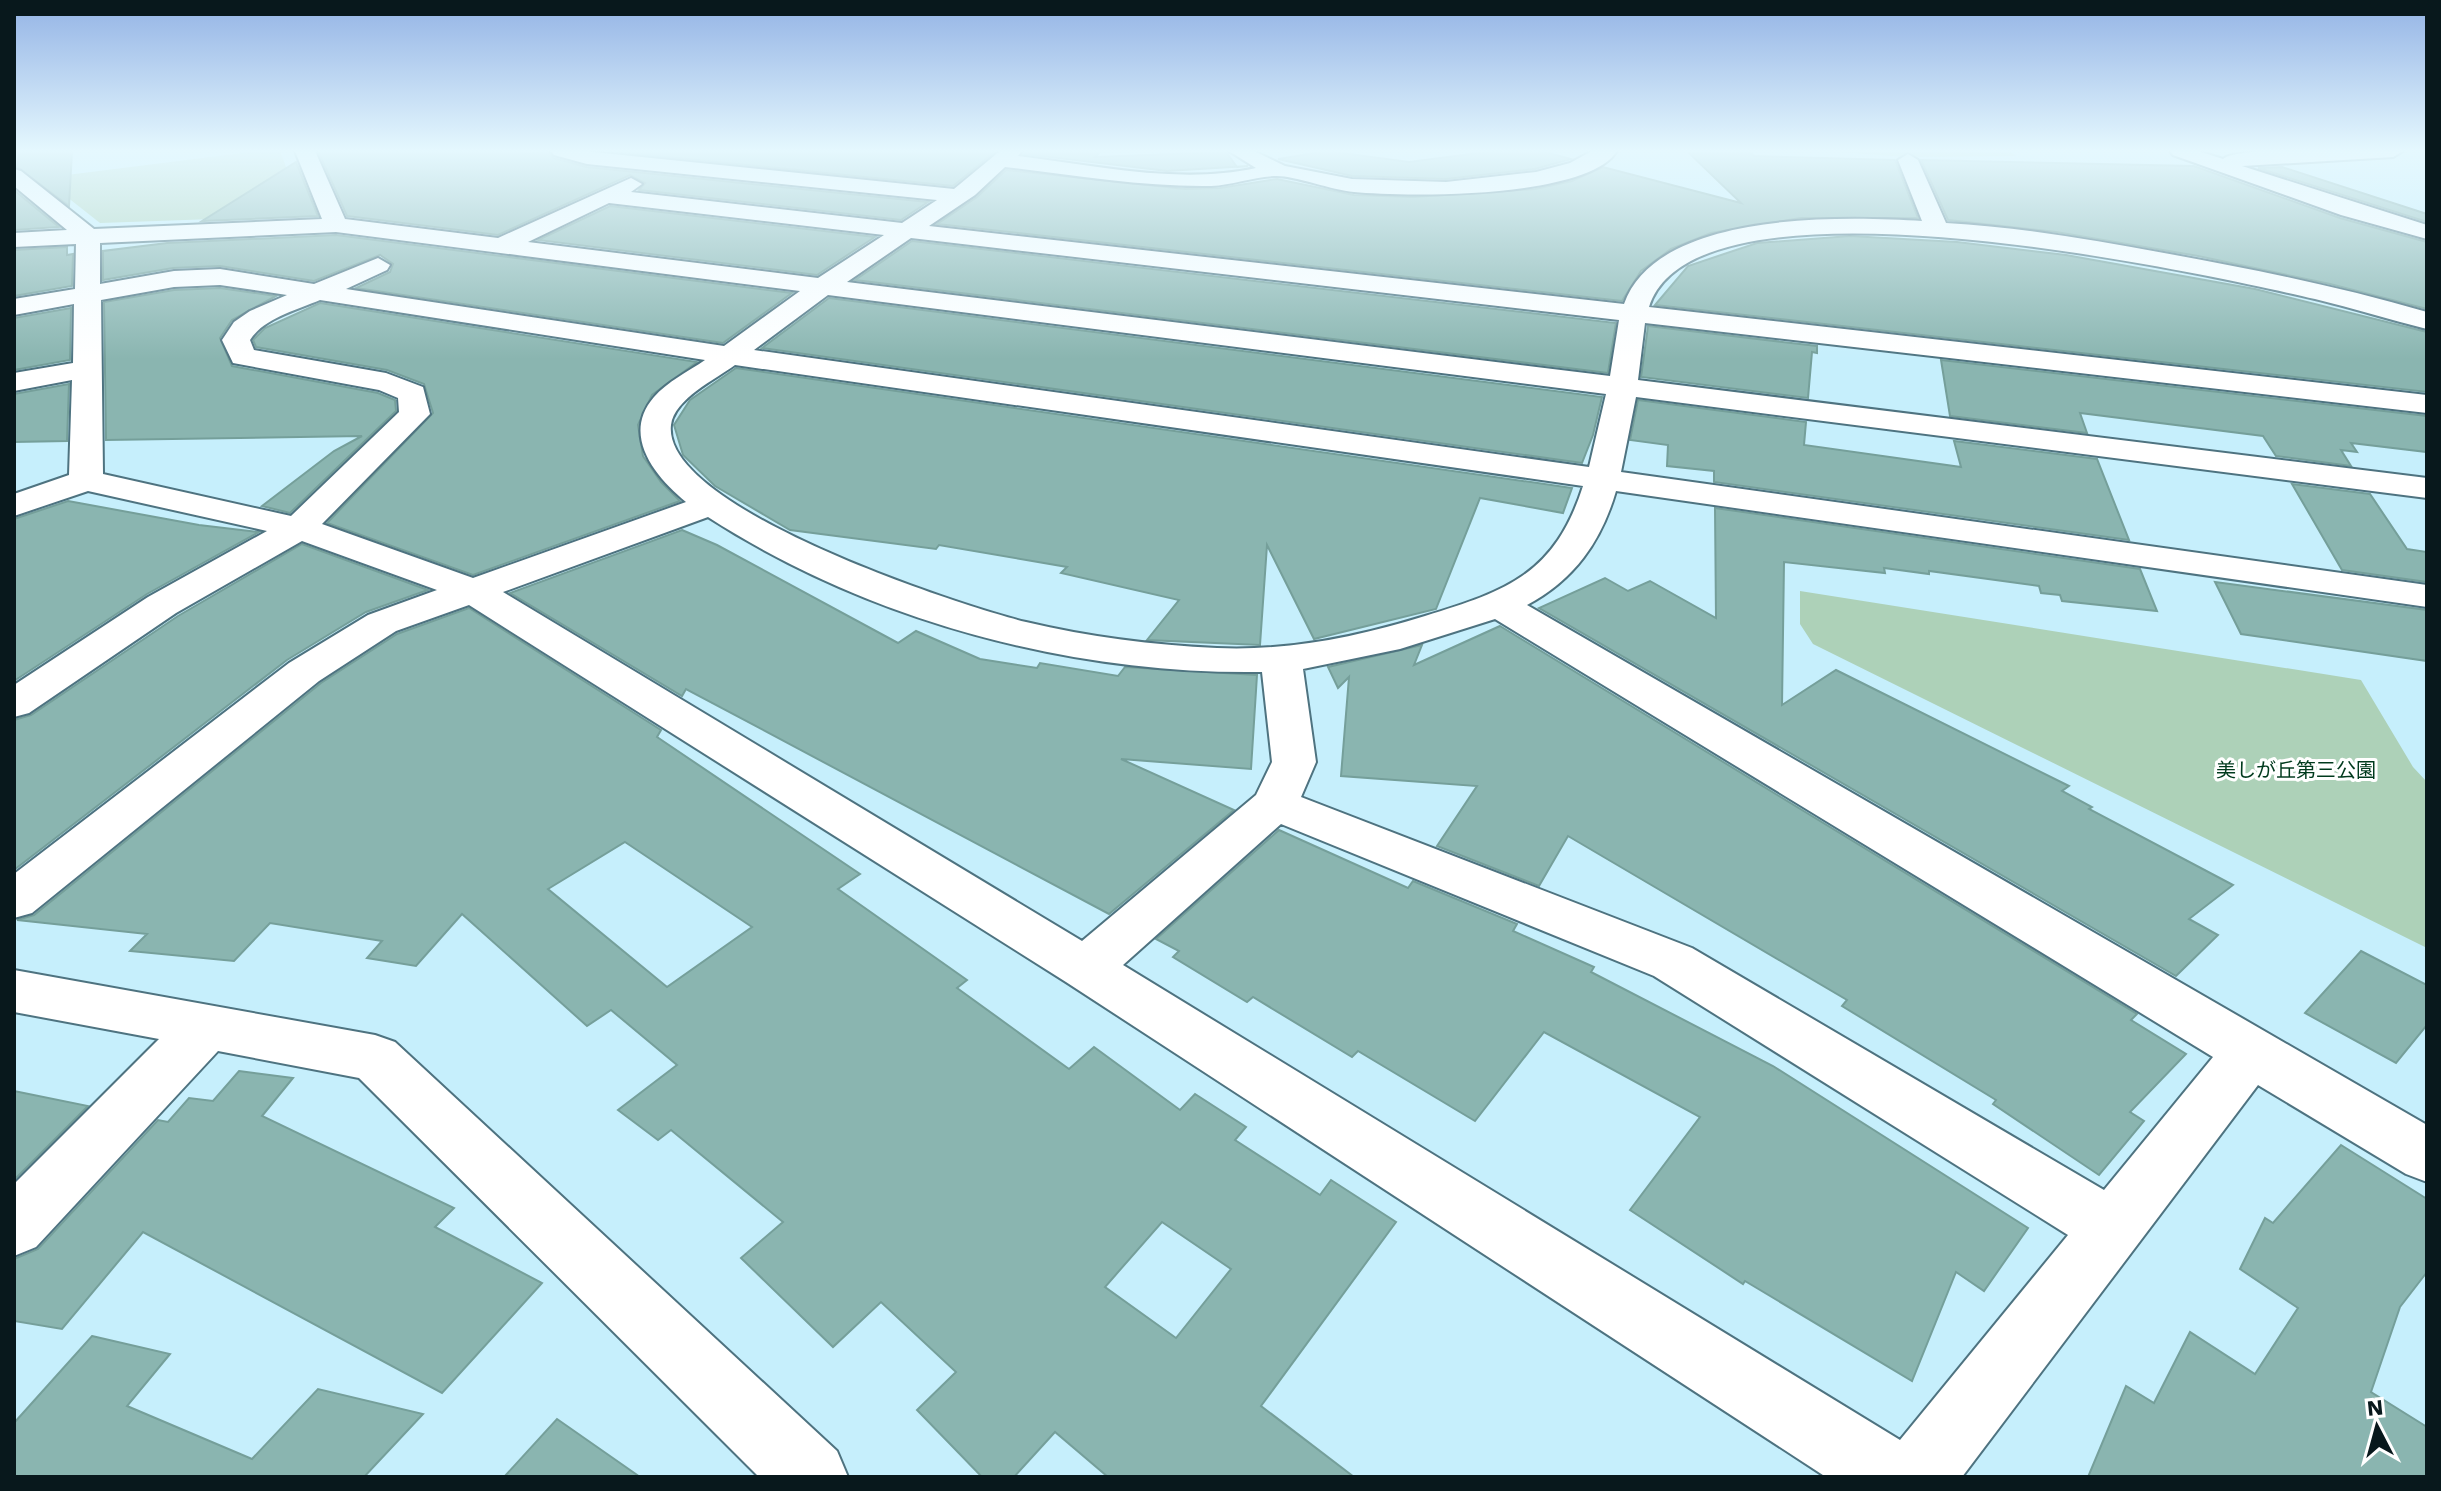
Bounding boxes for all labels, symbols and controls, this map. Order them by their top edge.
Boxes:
park label: 美しが丘第三公園 [2216,758,2376,782]
north arrow [2337,1387,2417,1467]
text: N [2366,1394,2384,1421]

